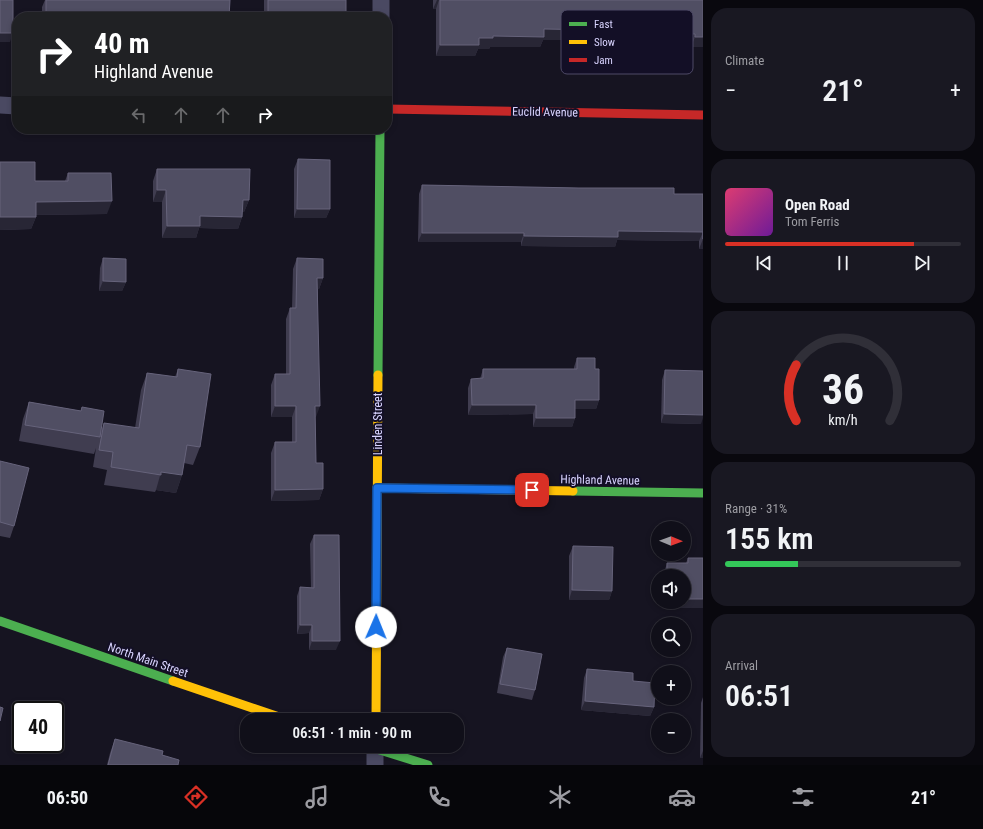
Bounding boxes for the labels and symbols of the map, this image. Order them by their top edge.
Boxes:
legend [561,10,693,74]
text: Fast [594,18,613,31]
text: Slow [594,36,615,49]
text: Jam [594,54,613,67]
street label: Euclid Avenue [512,104,578,120]
street label: Linden Street [371,392,385,455]
street label: Highland Avenue [560,472,640,488]
pin [515,473,549,507]
north arrow [651,521,691,561]
position arrow [355,606,397,648]
street label: North Main Street [106,640,190,680]
speed limit sign: 40 [12,701,64,753]

